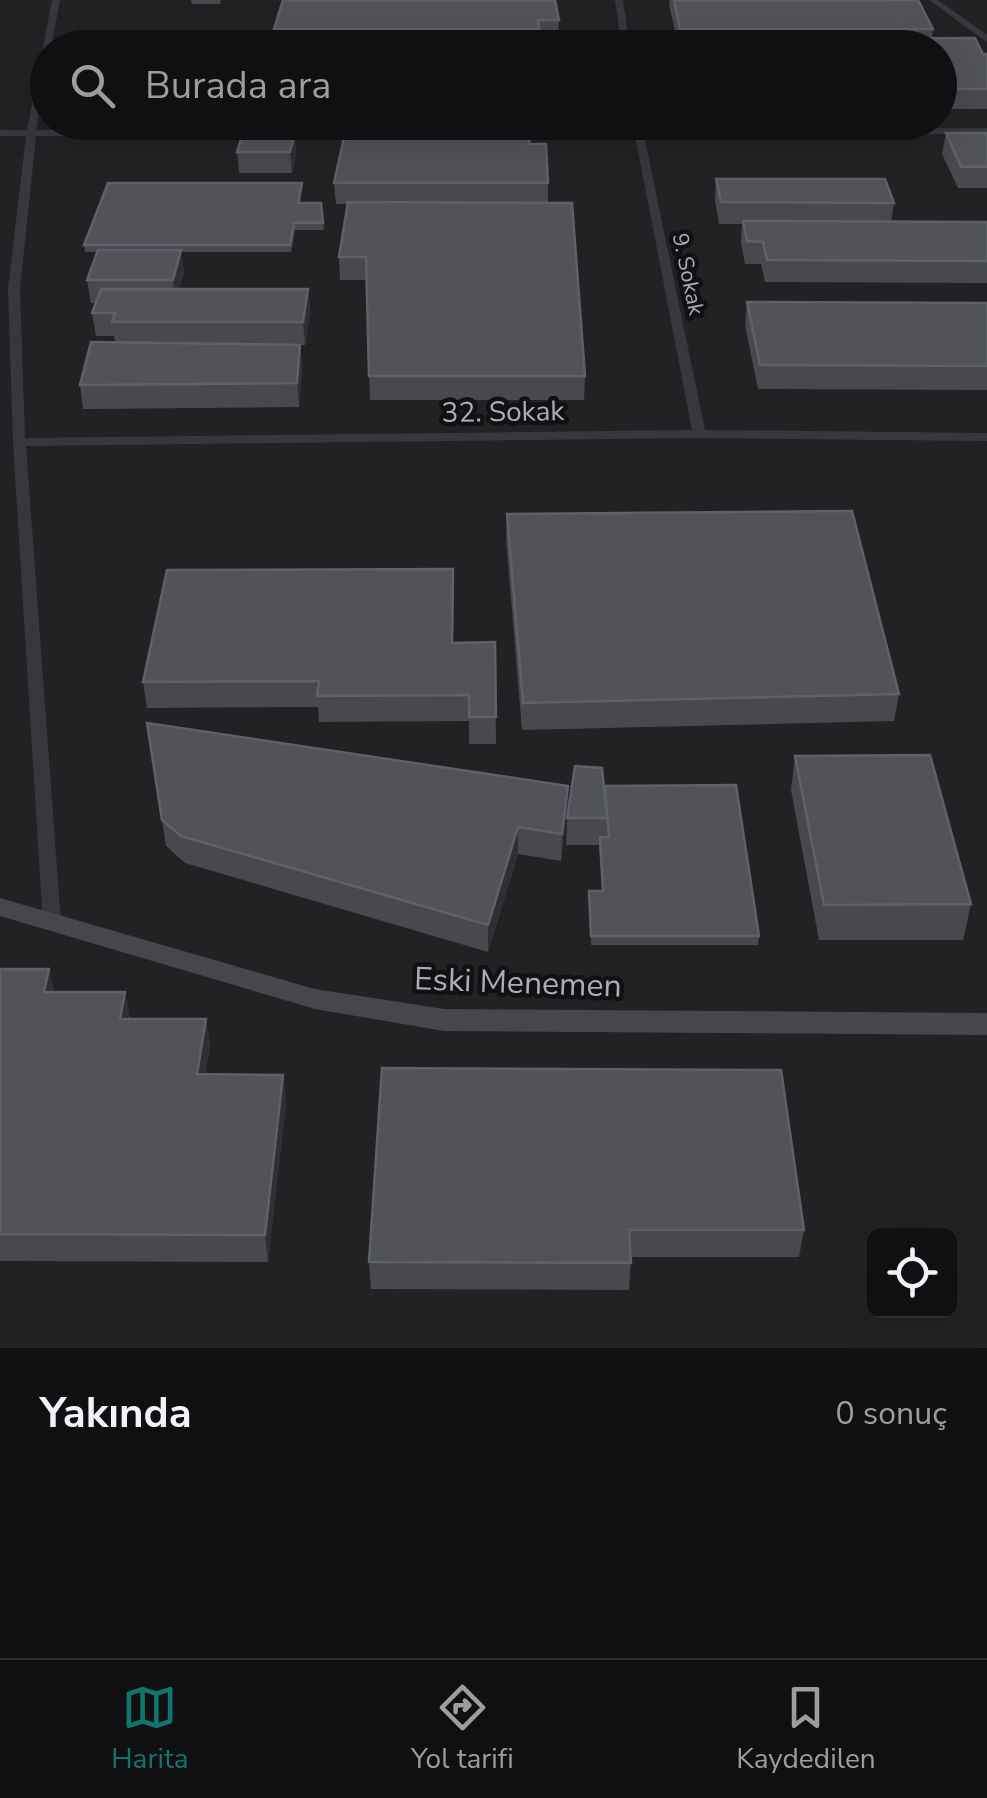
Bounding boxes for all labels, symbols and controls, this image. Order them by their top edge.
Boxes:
search box [30,30,957,140]
icon: search [65,58,120,113]
text: Burada ara [145,60,331,111]
street label: 9. Sokak [665,230,712,319]
street label: 32. Sokak [441,392,566,432]
street label: Eski Menemen [413,957,622,1008]
map controls [867,1228,957,1318]
button: locate [867,1228,957,1318]
text: Yakında [40,1385,192,1442]
text: 0 sonuç [835,1392,947,1435]
tab: Harita [111,1680,189,1778]
tab: Yol tarifi [411,1680,514,1778]
tab: Kaydedilen [736,1680,876,1778]

